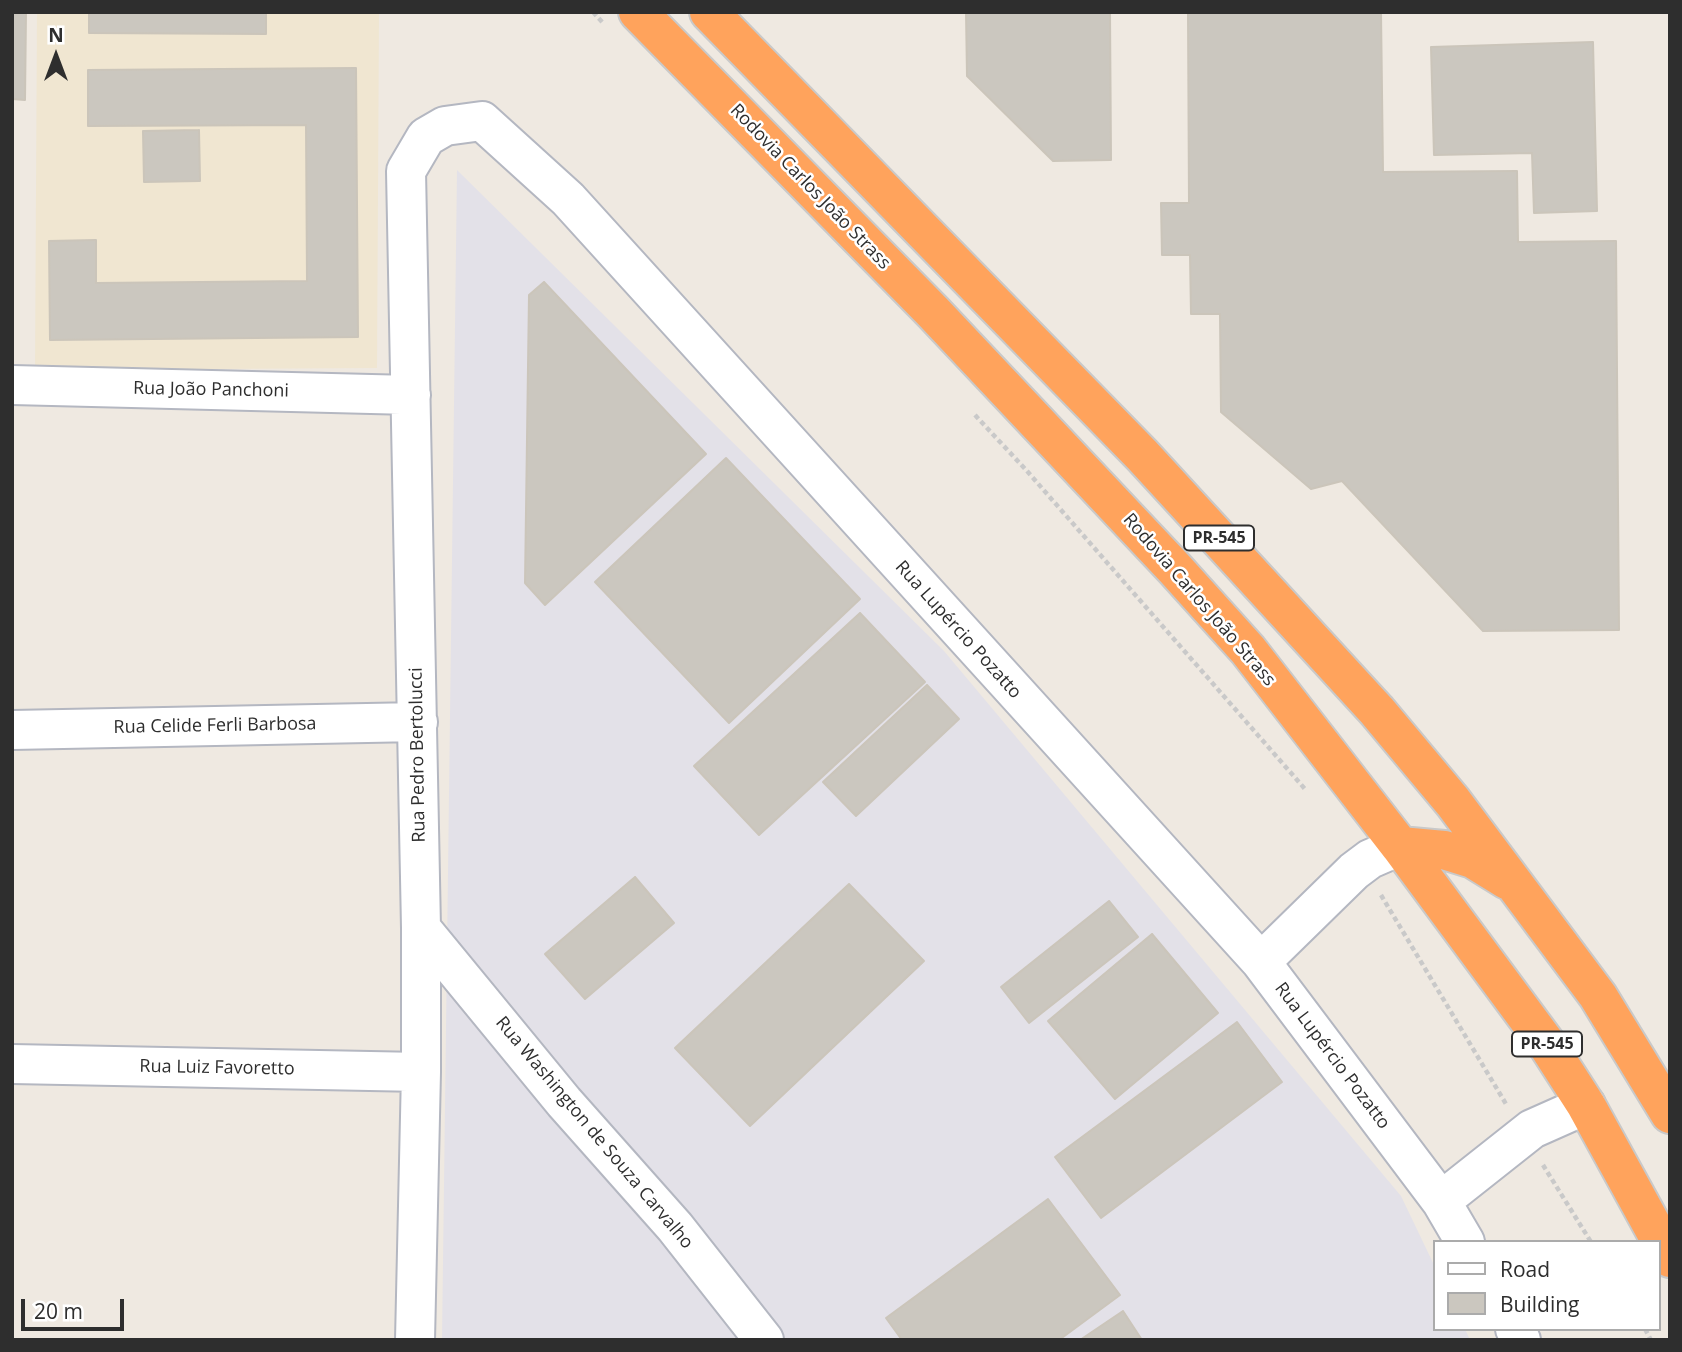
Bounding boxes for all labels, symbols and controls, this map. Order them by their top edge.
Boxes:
north arrow [21,21,91,91]
text: N [48,22,64,48]
street label: Rodovia Carlos João Strass [725,100,895,274]
street label: Rua João Panchoni [133,378,289,402]
street label: Rodovia Carlos João Strass [1118,509,1280,691]
road number: PR-545 [1184,526,1254,551]
street label: Rua Lupércio Pozatto [890,557,1026,703]
street label: Rua Pedro Bertolucci [406,667,430,843]
street label: Rua Celide Ferli Barbosa [113,713,317,739]
street label: Rua Lupércio Pozatto [1270,978,1394,1134]
street label: Rua Washington de Souza Carvalho [491,1013,697,1253]
road number: PR-545 [1512,1032,1582,1056]
street label: Rua Luiz Favoretto [139,1056,295,1080]
legend [1434,1240,1661,1331]
text: Road [1500,1255,1550,1283]
scale bar [24,1286,128,1330]
text: Building [1500,1290,1579,1318]
text: 20 m [34,1297,83,1325]

